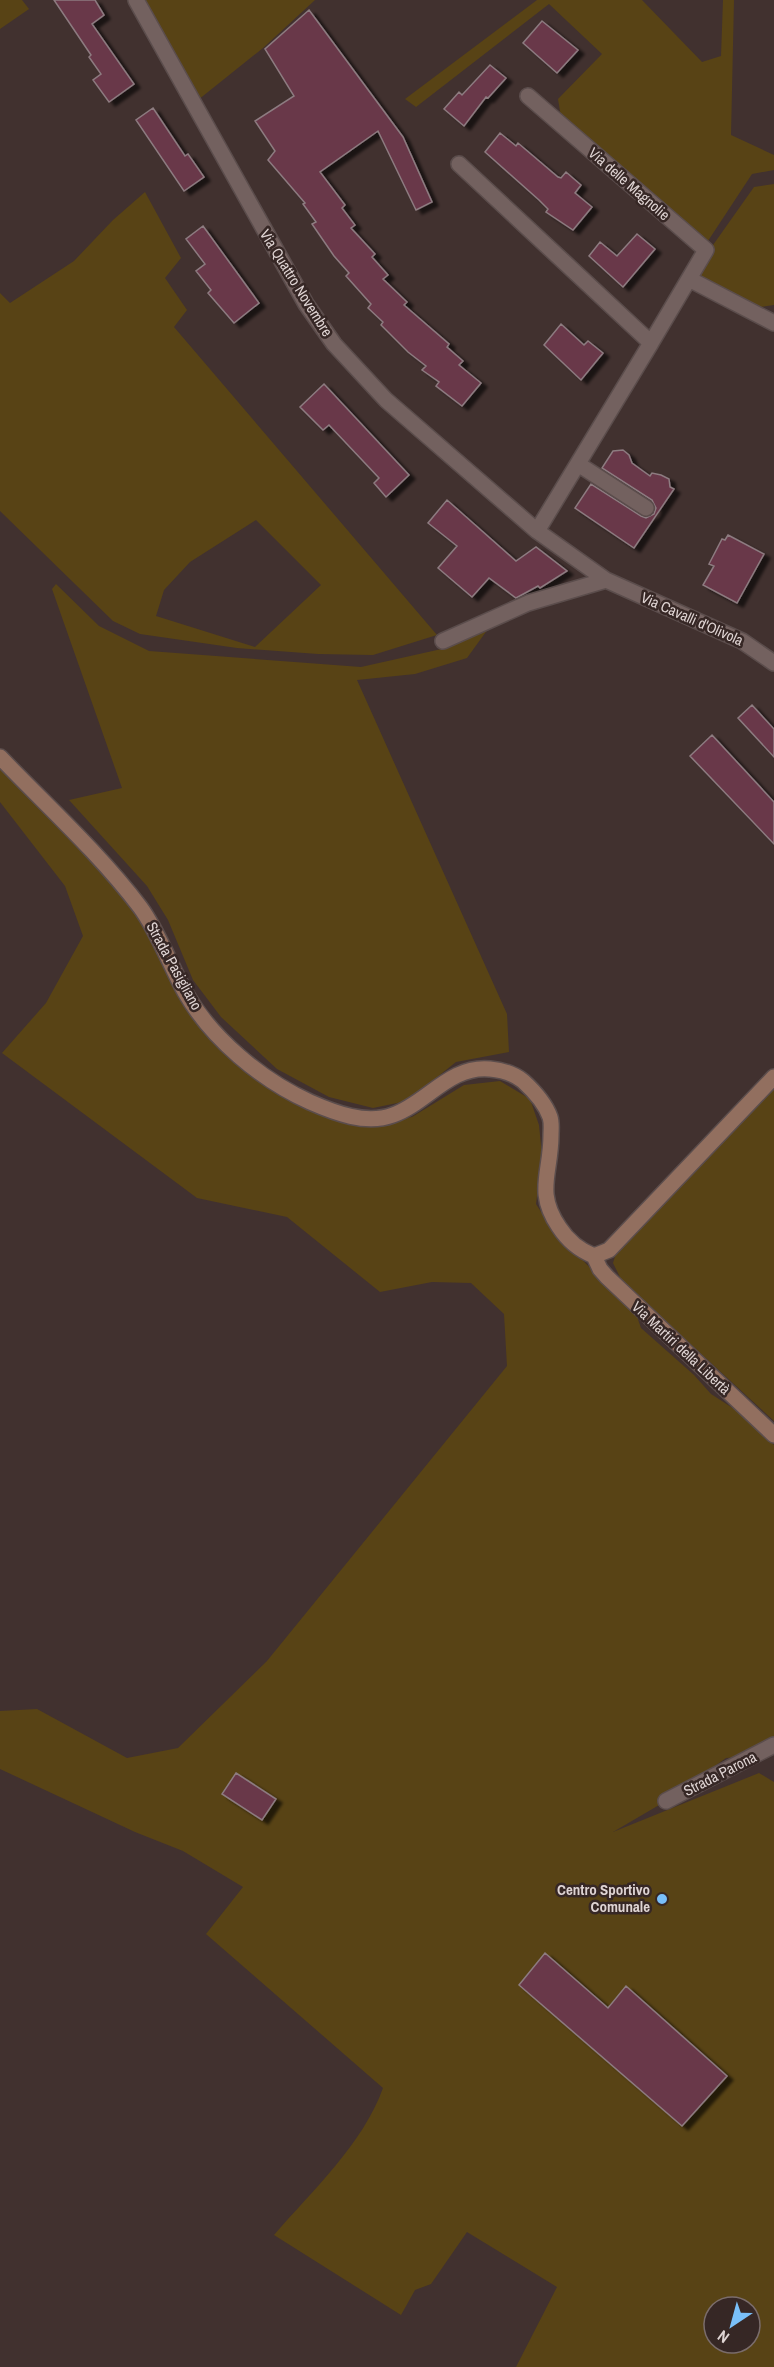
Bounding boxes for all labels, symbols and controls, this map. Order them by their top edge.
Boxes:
street label: Via delle Magnolie [584,142,675,225]
street label: Via Quattro Novembre [255,225,338,341]
street label: Via Cavalli d'Olivola [638,587,747,651]
street label: Strada Pasigliano [142,918,207,1014]
street label: Via Martiri della Libertà [627,1296,736,1399]
street label: Strada Parona [680,1746,760,1801]
place label: Centro Sportivo Comunale [557,1879,650,1917]
marker: Centro Sportivo Comunale [655,1892,669,1906]
north arrow [702,2295,762,2355]
text: N [713,2325,733,2349]

